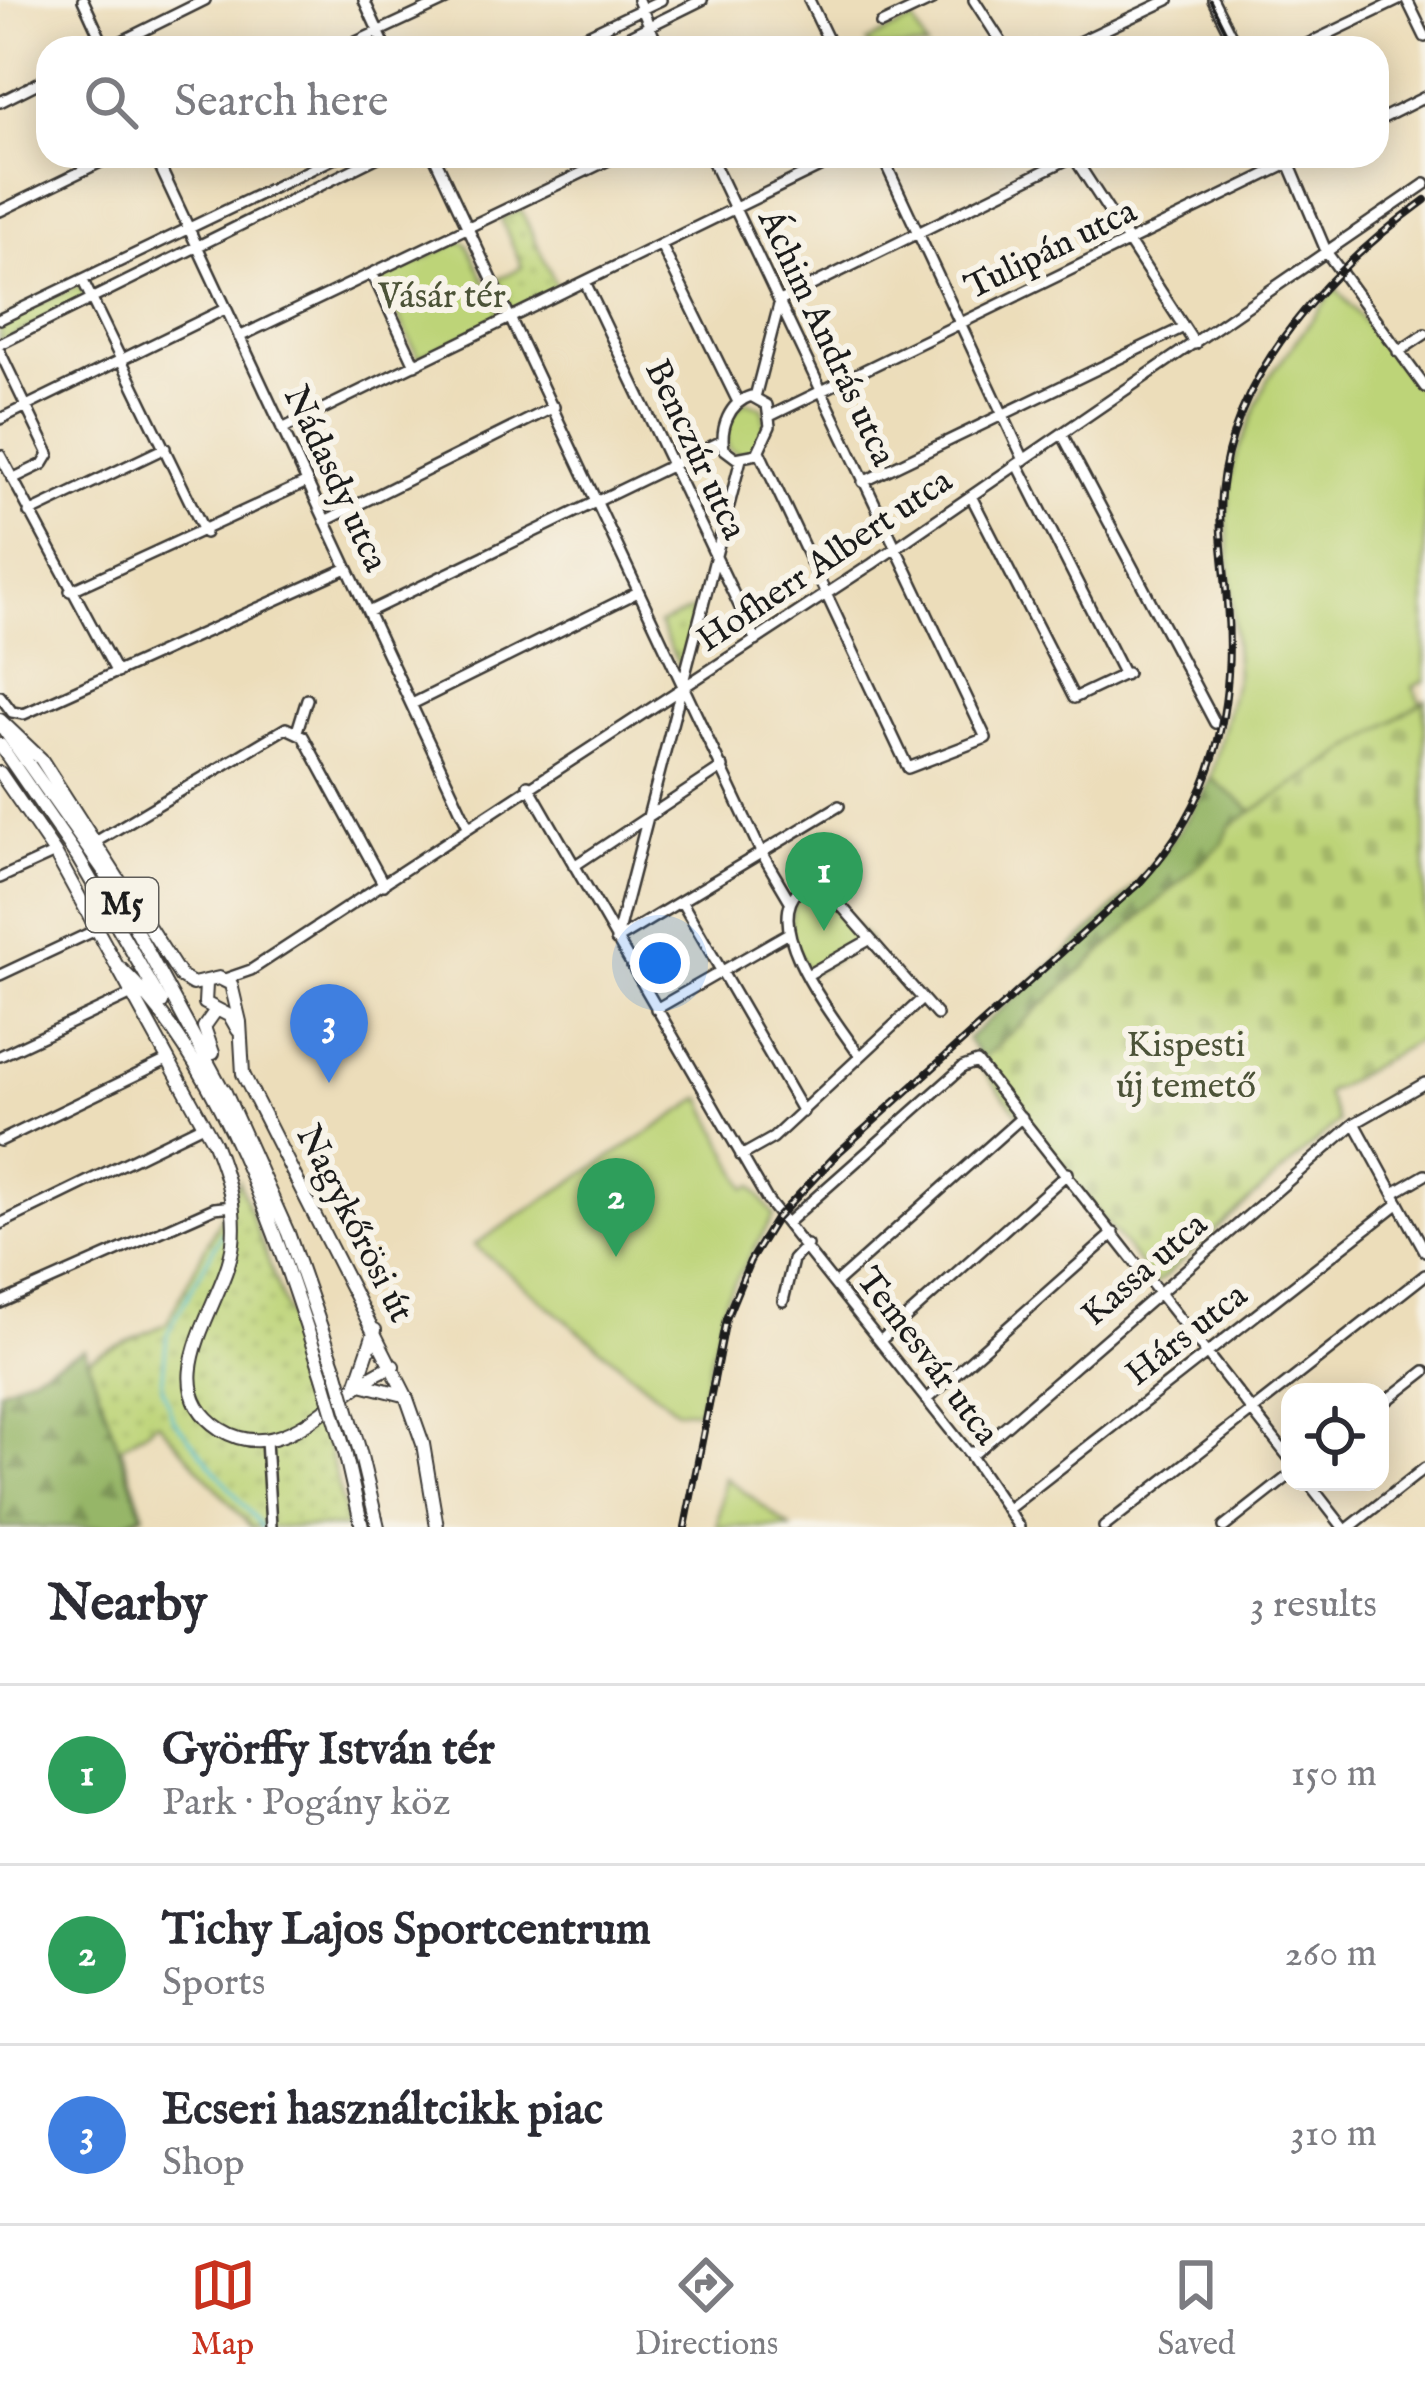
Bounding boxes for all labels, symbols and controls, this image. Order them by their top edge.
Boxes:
search box [36,36,1389,168]
icon: search [78,69,144,135]
text: Search here [174,74,388,131]
street label: Tulipán utca [958,189,1145,311]
street label: Áchim András utca [746,201,907,474]
park label: Vásár tér [377,274,506,320]
street label: Benczúr utca [633,353,757,548]
street label: Nádasdy utca [272,379,398,580]
street label: Hofherr Albert utca [689,458,962,663]
pin: 1 [785,832,863,931]
road number: M5 [86,878,158,932]
your location [630,933,690,993]
pin: 3 [290,984,368,1083]
park label: Kispesti új temető [1116,1023,1256,1110]
street label: Nagykőrösi út [285,1117,423,1331]
pin: 2 [577,1158,655,1257]
street label: Kassa utca [1072,1202,1218,1337]
street label: Temesvár utca [845,1259,1009,1455]
street label: Hárs utca [1117,1273,1258,1397]
map controls [1281,1383,1389,1491]
button: locate [1281,1383,1389,1491]
text: Nearby [48,1573,207,1638]
text: 3 results [1250,1581,1377,1630]
text: Györffy István tér [162,1722,495,1779]
text: 1 [80,1750,94,1799]
text: 150 m [1291,1750,1377,1799]
text: Park · Pogány köz [162,1779,450,1828]
text: Tichy Lajos Sportcentrum [162,1902,651,1959]
text: 2 [78,1930,96,1979]
text: 260 m [1284,1930,1377,1979]
text: Sports [162,1959,265,2008]
text: Ecseri használtcikk piac [162,2082,603,2139]
text: 3 [80,2110,94,2159]
text: 310 m [1290,2110,1377,2159]
text: Shop [162,2139,245,2188]
tab: Map [190,2252,256,2366]
tab: Directions [635,2252,778,2366]
tab: Saved [1157,2252,1235,2366]

